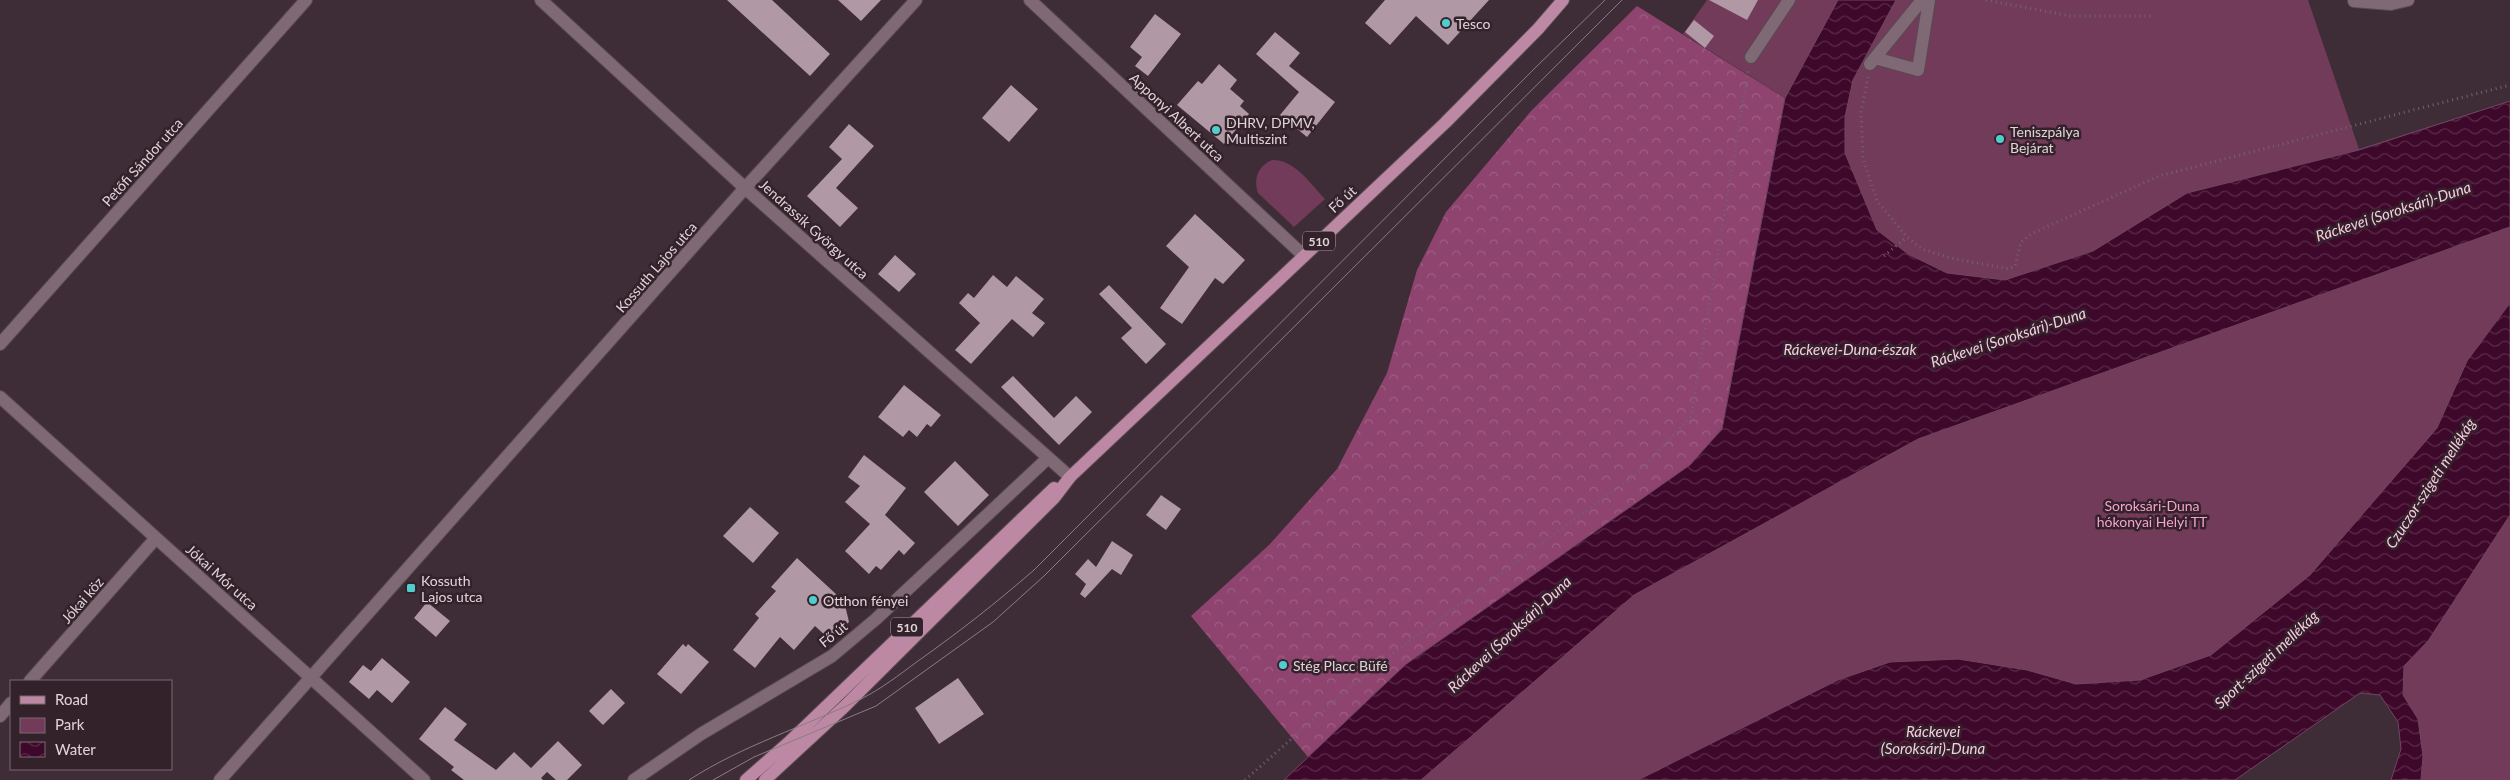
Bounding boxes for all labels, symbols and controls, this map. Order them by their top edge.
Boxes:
place label: Tesco [1456,15,1491,32]
marker: Tesco [1440,17,1452,29]
street label: Apponyi Albert utca [1126,69,1228,165]
street label: Petőfi Sándor utca [98,114,186,210]
place label: DHRV, DPMV, Multiszint [1226,114,1315,147]
place label: Teniszpálya Bejárat [2010,123,2080,156]
marker: DHRV, DPMV, Multiszint [1210,124,1222,136]
marker: Teniszpálya Bejárat [1994,133,2006,145]
street label: Jendrassik György utca [756,176,872,282]
water label: Ráckevei (Soroksári)-Duna [2313,177,2473,245]
street label: Fő út [1325,182,1359,216]
street label: Kossuth Lajos utca [612,218,700,316]
road number: 510 [1303,232,1335,250]
water label: Ráckevei (Soroksári)-Duna [1928,303,2088,371]
water label: Ráckevei-Duna-észak [1783,340,1917,358]
water label: Czuczor-szigeti mellékág [2381,414,2479,551]
park label: Soroksári-Duna hókonyai Helyi TT [2097,497,2208,530]
street label: Jókai Mór utca [183,541,261,614]
place label: Kossuth Lajos utca [421,572,483,605]
water label: Ráckevei (Soroksári)-Duna [1444,572,1575,696]
street label: Jókai köz [57,573,107,627]
marker: Kossuth Lajos utca [405,582,417,594]
place label: Otthon fényei [823,592,908,609]
marker: Otthon fényei [807,594,819,606]
water label: Sport-szigeti mellékág [2210,606,2322,712]
street label: Fő út [815,617,851,651]
road number: 510 [891,618,923,636]
place label: Stég Placc Büfé [1293,657,1388,674]
marker: Stég Placc Büfé [1277,659,1289,671]
legend [10,680,172,770]
text: Road [55,690,88,708]
text: Park [55,715,85,733]
water label: Ráckevei (Soroksári)-Duna [1881,722,1986,757]
text: Water [55,740,96,758]

